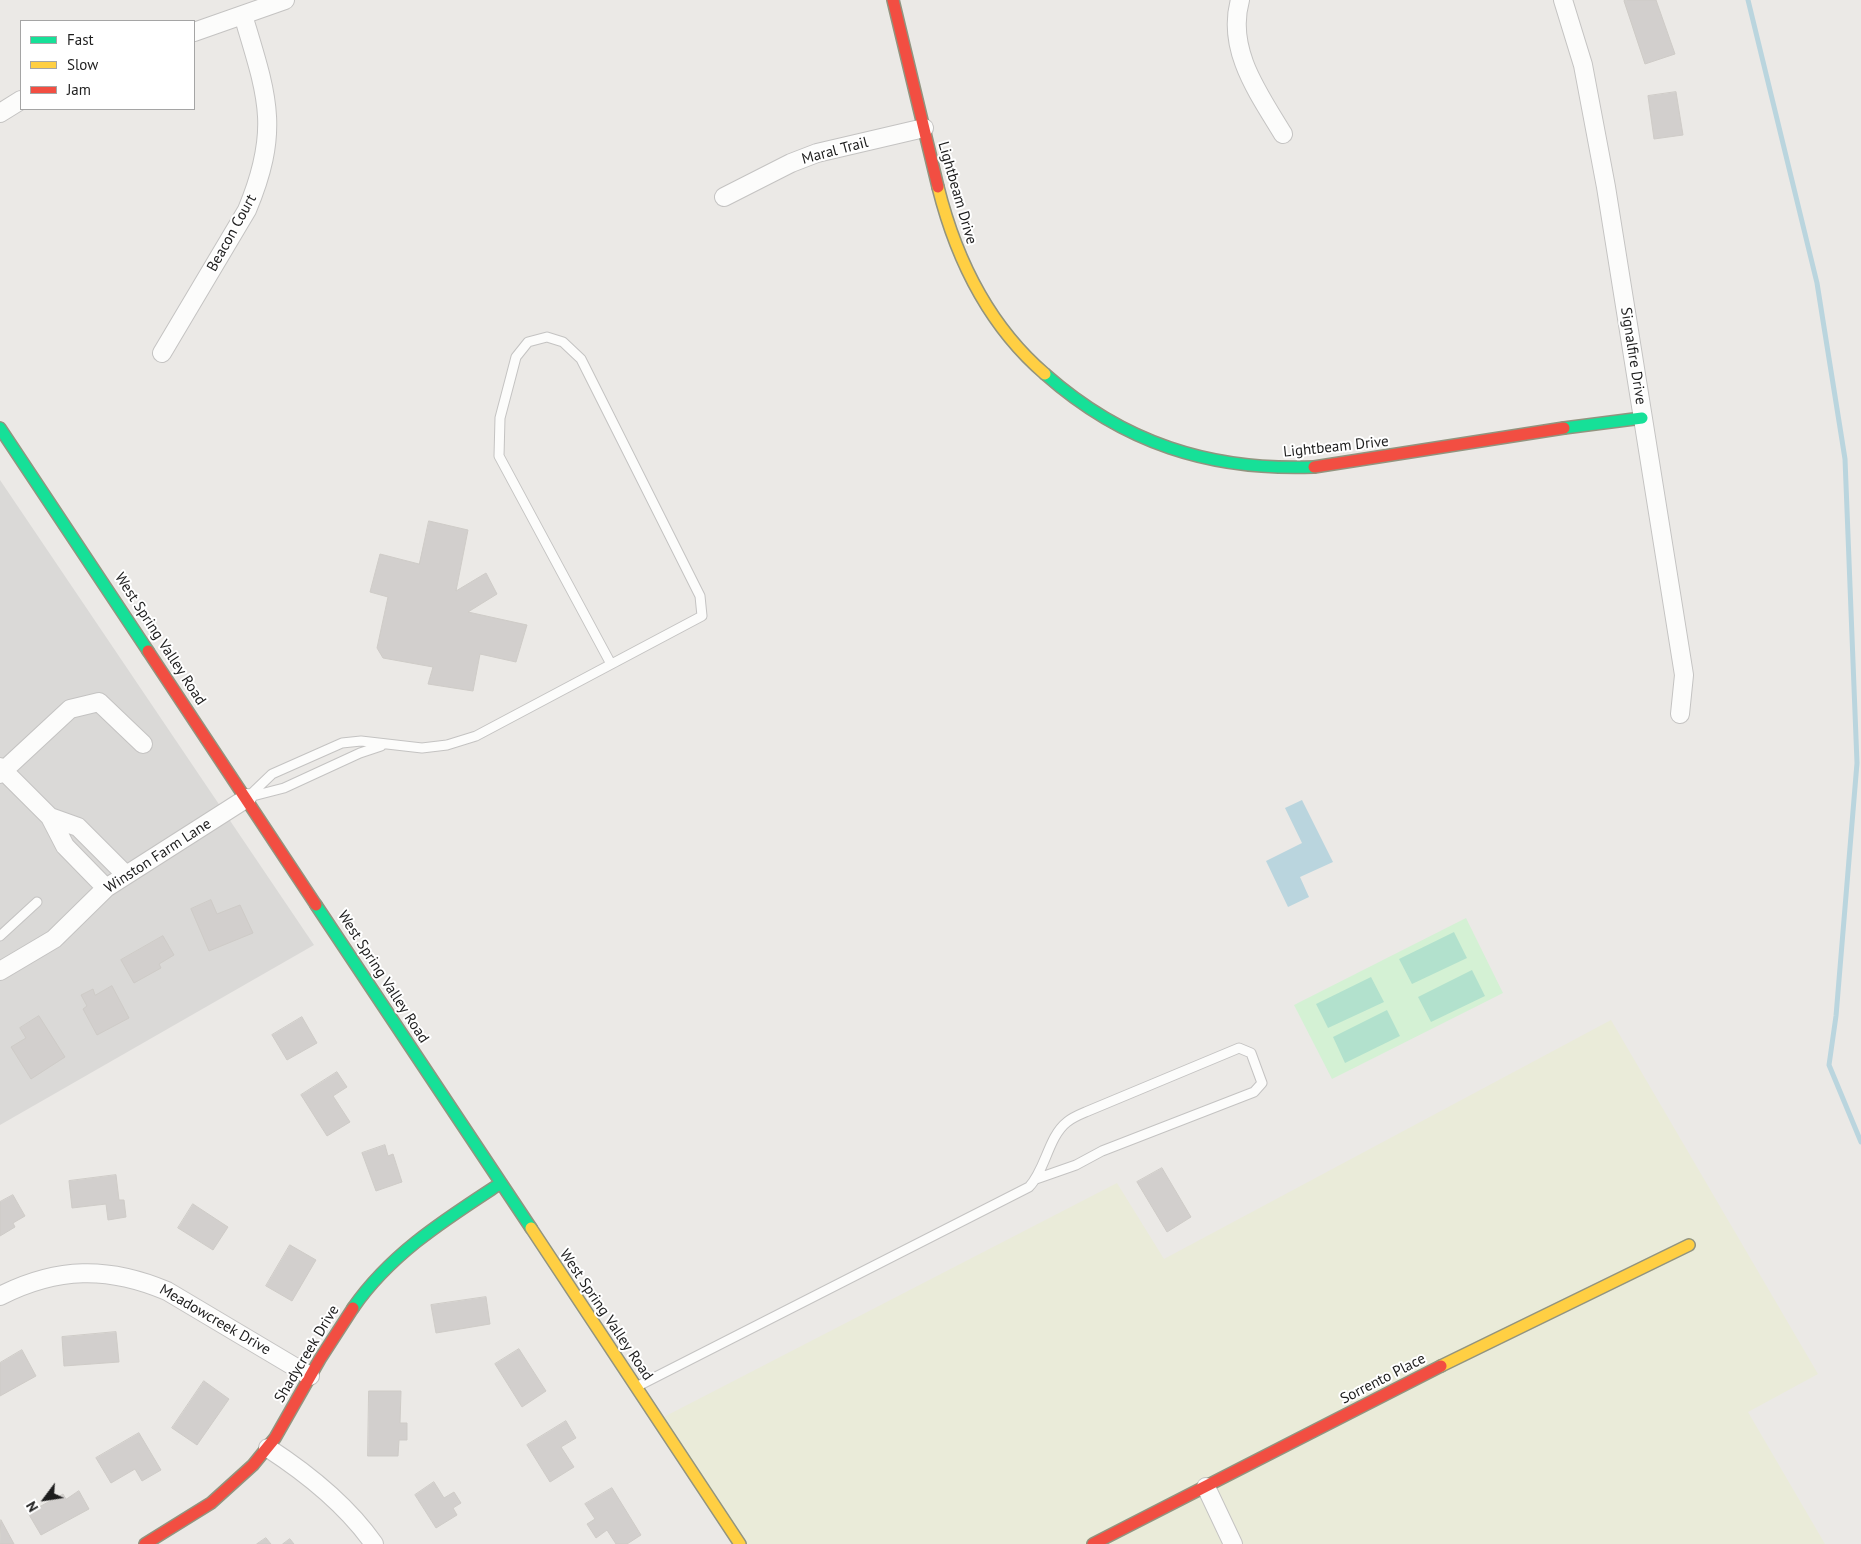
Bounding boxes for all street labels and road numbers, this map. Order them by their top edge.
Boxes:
street label: Maral Trail [800,134,870,168]
street label: Lightbeam Drive [934,140,980,246]
street label: Beacon Court [203,191,261,275]
street label: Signalfire Drive [1616,306,1650,406]
street label: Lightbeam Drive [1282,433,1390,461]
street label: West Spring Valley Road [110,569,210,709]
street label: Winston Farm Lane [101,815,215,897]
street label: West Spring Valley Road [333,907,433,1047]
street label: West Spring Valley Road [555,1246,657,1384]
street label: Meadowcreek Drive [156,1281,274,1359]
street label: Shadycreek Drive [271,1302,343,1406]
street label: Sorrento Place [1337,1350,1429,1408]

